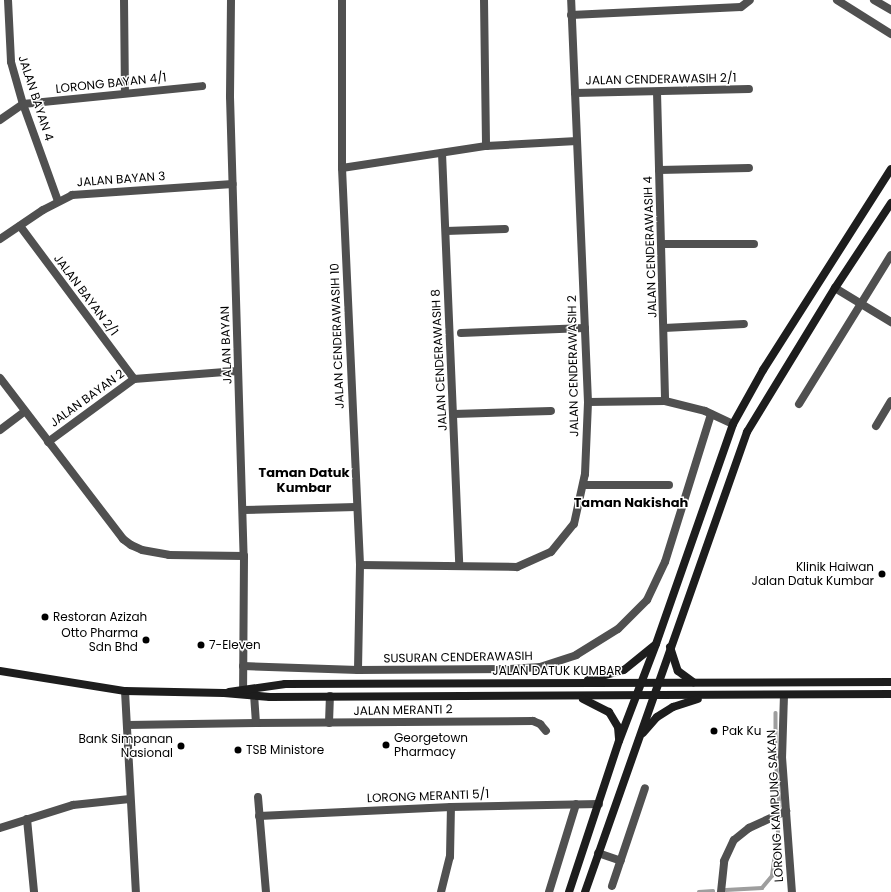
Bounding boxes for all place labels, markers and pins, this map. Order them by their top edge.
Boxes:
place label: Klinik Haiwan Jalan Datuk Kumbar [752,560,874,588]
marker: Klinik Haiwan Jalan Datuk Kumbar [877,569,887,579]
place label: Restoran Azizah [53,610,147,624]
marker: Restoran Azizah [40,612,50,622]
place label: Otto Pharma Sdn Bhd [61,626,138,654]
marker: Otto Pharma Sdn Bhd [141,635,151,645]
place label: 7-Eleven [209,638,261,652]
marker: 7-Eleven [196,640,206,650]
place label: Pak Ku [722,724,761,738]
marker: Pak Ku [709,726,719,736]
place label: Georgetown Pharmacy [394,731,468,759]
place label: Bank Simpanan Nasional [78,732,173,760]
marker: Georgetown Pharmacy [381,740,391,750]
marker: Bank Simpanan Nasional [176,741,186,751]
place label: TSB Ministore [246,743,324,757]
marker: TSB Ministore [233,745,243,755]

